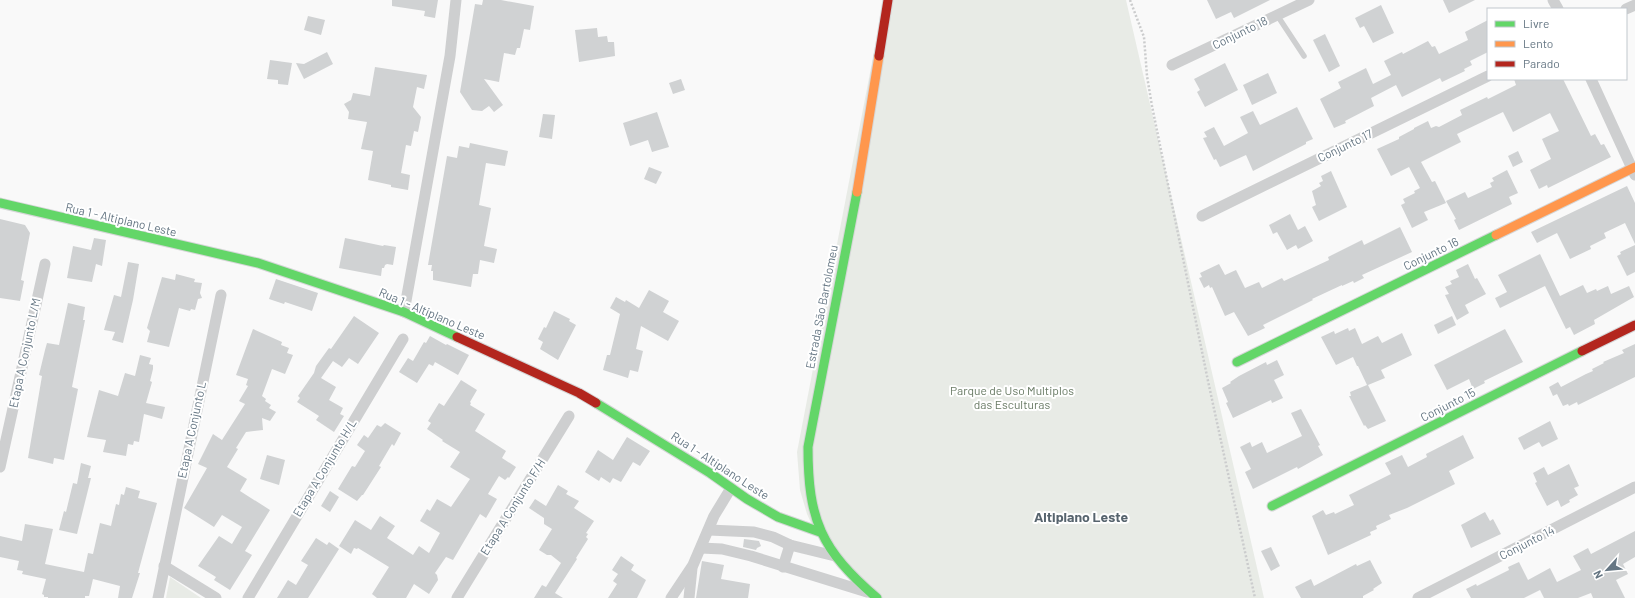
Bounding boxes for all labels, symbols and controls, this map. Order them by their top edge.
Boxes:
legend [1487,8,1627,80]
street label: Conjunto 18 [1210,13,1269,51]
text: Livre [1523,16,1549,30]
text: Lento [1523,36,1553,50]
text: Parado [1523,56,1560,70]
street label: Conjunto 17 [1315,126,1374,164]
street label: Rua 1 - Altiplano Leste [64,199,178,239]
street label: Conjunto 16 [1401,234,1460,272]
street label: Estrada São Bartolomeu [802,244,840,370]
street label: Rua 1 - Altiplano Leste [377,284,488,342]
street label: Etapa A Conjunto L/M [6,297,43,409]
street label: Etapa A Conjunto L [174,380,208,480]
park label: Parque de Uso Multiplos das Esculturas [950,383,1074,411]
street label: Conjunto 15 [1418,384,1477,424]
street label: Etapa A Conjunto H/L [289,416,359,519]
street label: Rua 1 - Altiplano Leste [669,428,772,502]
street label: Etapa A Conjunto F/H [477,456,548,557]
district label: Altiplano Leste [1034,508,1128,525]
street label: Conjunto 14 [1497,522,1556,562]
north arrow [1587,550,1627,590]
text: N [1590,569,1605,581]

